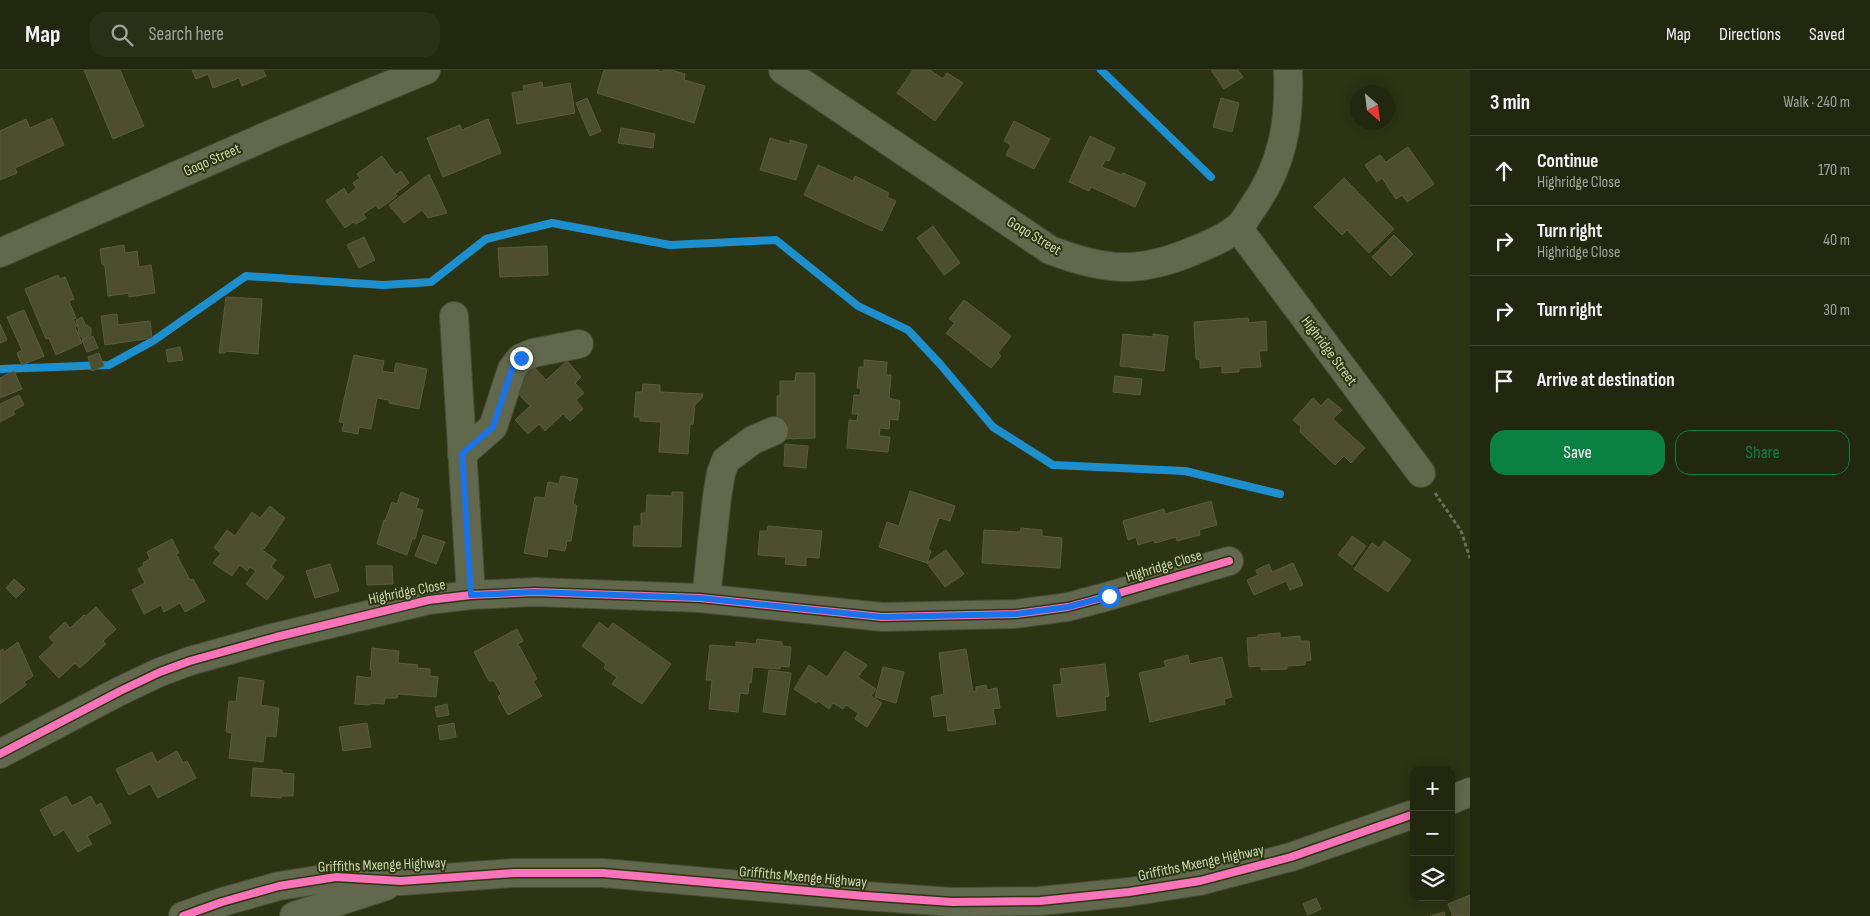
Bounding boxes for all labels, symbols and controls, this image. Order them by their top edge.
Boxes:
search box [90,12,440,57]
text: Map [25,20,60,49]
icon: search [108,21,136,49]
text: Search here [148,23,224,46]
text: Map [1666,24,1691,45]
text: Directions [1719,24,1781,45]
text: Saved [1809,24,1845,45]
north arrow [1350,85,1395,130]
text: 3 min [1490,90,1530,115]
text: Walk · 240 m [1783,93,1850,112]
street label: Goqo Street [181,139,244,181]
text: Continue [1537,150,1598,173]
icon: ahead [1490,157,1518,185]
text: 170 m [1818,161,1850,180]
text: Highridge Close [1537,173,1620,192]
street label: Goqo Street [1003,212,1065,260]
text: Turn right [1537,220,1602,243]
icon: right [1490,227,1518,255]
text: 40 m [1823,231,1850,250]
text: Highridge Close [1537,243,1620,262]
icon: right [1490,297,1518,325]
text: Turn right [1537,299,1602,322]
text: 30 m [1823,301,1850,320]
street label: Highridge Street [1297,312,1362,390]
route end [510,347,533,370]
icon: arrive [1490,367,1518,395]
text: Arrive at destination [1537,369,1675,392]
button: Save [1490,430,1665,475]
button: Share [1675,430,1850,475]
street label: Highridge Close [1124,545,1204,587]
street label: Highridge Close [367,575,447,609]
route start [1098,585,1121,608]
map controls [1410,766,1455,901]
button: + [1410,766,1455,811]
button: − [1410,811,1455,856]
street label: Griffiths Mxenge Highway [1136,840,1266,886]
street label: Griffiths Mxenge Highway [318,853,447,877]
button: layers [1410,856,1455,901]
street label: Griffiths Mxenge Highway [738,862,868,892]

